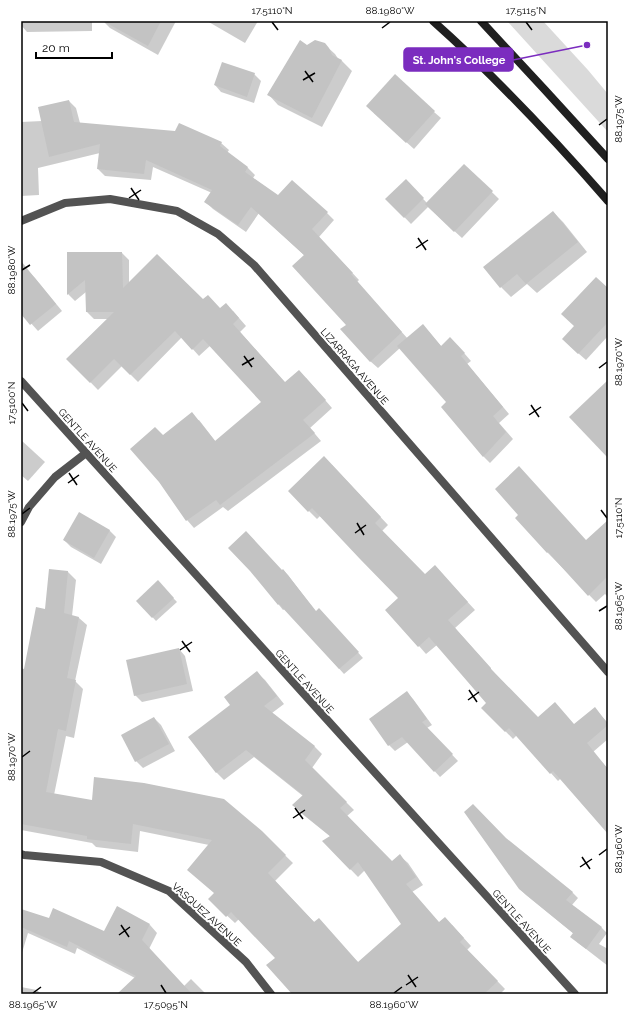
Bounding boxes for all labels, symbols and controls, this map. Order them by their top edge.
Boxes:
text: 17.5110°N [251,5,293,16]
text: 88.1980°W [366,5,415,16]
text: 17.5115°N [506,5,546,16]
scale bar [36,34,112,60]
text: 20 m [42,41,70,55]
callout: St. John's College [404,48,513,71]
text: St. John's College [413,54,506,67]
text: 88.1975°W [613,95,624,143]
text: 88.1980°W [6,245,17,294]
street label: LIZARRAGA AVENUE [319,326,391,407]
text: 88.1970°W [613,337,624,386]
text: 17.5100°N [6,382,17,424]
street label: GENTLE AVENUE [56,406,119,474]
text: 88.1975°W [6,490,17,538]
text: 17.5110°N [613,497,624,539]
text: 88.1965°W [613,581,624,630]
street label: GENTLE AVENUE [273,647,336,715]
text: 88.1970°W [6,732,17,781]
text: 88.1960°W [613,824,624,873]
street label: VASQUEZ AVENUE [170,881,243,948]
street label: GENTLE AVENUE [490,887,553,955]
text: 88.1965°W [9,999,58,1010]
text: 17.5095°N [144,999,188,1010]
text: 88.1960°W [370,999,419,1010]

